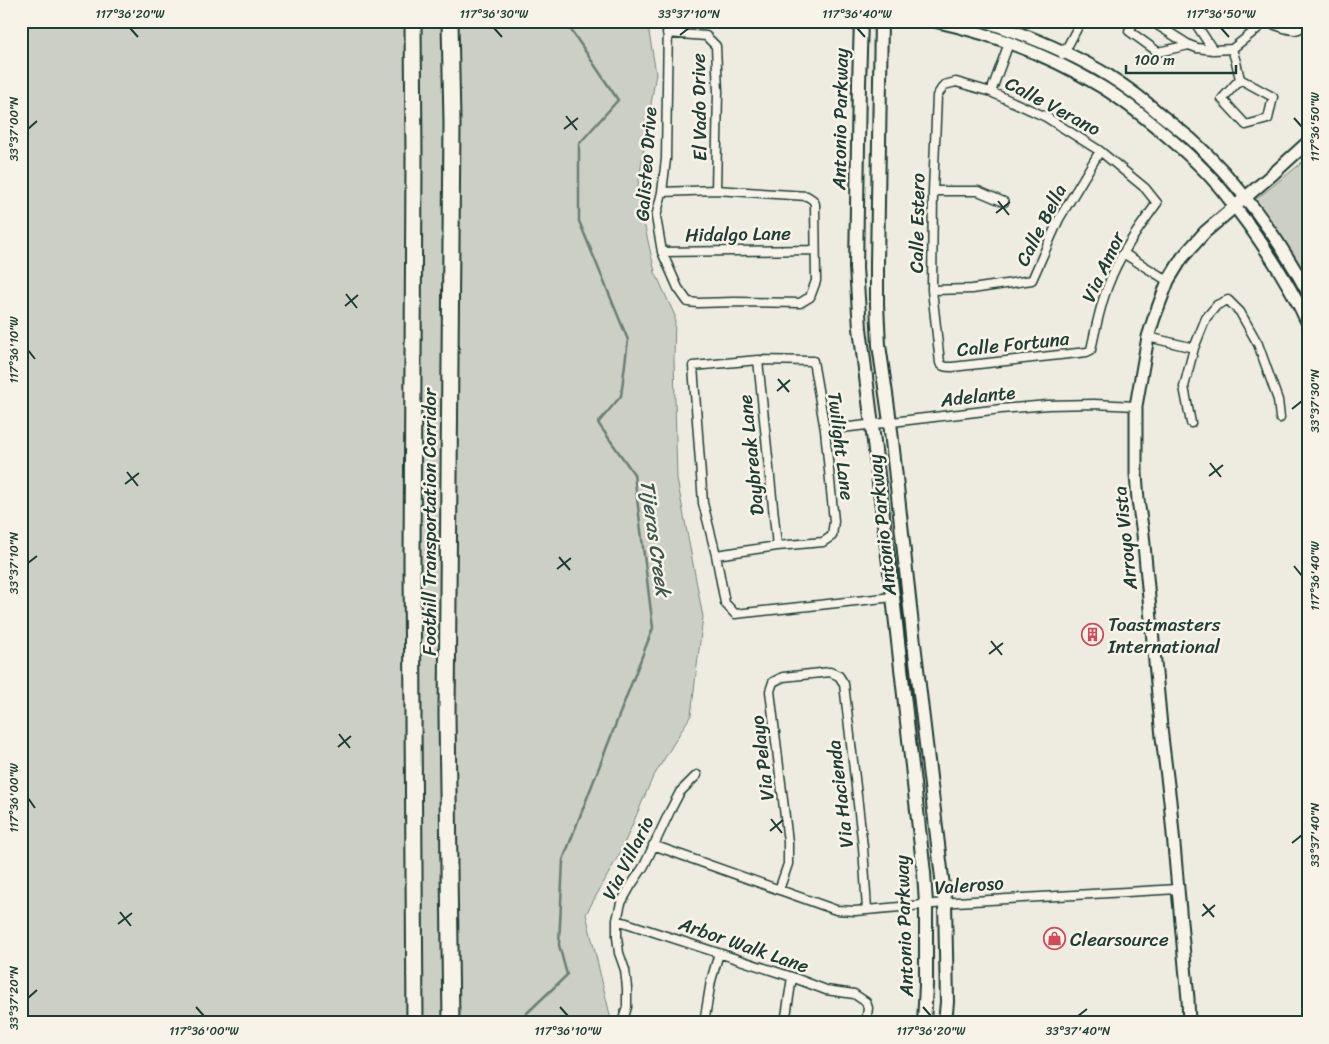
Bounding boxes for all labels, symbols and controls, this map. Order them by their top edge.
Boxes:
text: 117°36'20"W [96,3,165,25]
text: 117°36'30"W [460,3,529,25]
text: 33°37'10"N [658,3,721,25]
text: 117°36'40"W [822,3,892,25]
text: 117°36'50"W [1186,3,1256,25]
scale bar [1126,42,1236,74]
text: 100 m [1134,47,1175,73]
street label: Antonio Parkway [822,48,858,191]
street label: El Vado Drive [682,52,716,161]
street label: Calle Verano [999,67,1107,145]
text: 117°36'50"W [1304,92,1326,162]
text: 33°37'00"N [3,96,25,161]
street label: Galisteo Drive [626,106,666,222]
street label: Calle Estero [900,172,934,273]
street label: Calle Bella [1006,178,1076,272]
street label: Hidalgo Lane [685,217,791,251]
street label: Via Amor [1072,225,1134,308]
text: 117°36'10"W [3,316,25,384]
street label: Calle Fortuna [955,322,1071,366]
text: 33°37'30"N [1304,368,1326,433]
street label: Adelante [938,376,1017,416]
street label: Foothill Transportation Corridor [413,387,446,656]
street label: Twilight Lane [818,390,864,502]
street label: Daybreak Lane [728,393,774,517]
street label: Antonio Parkway [858,453,906,598]
water label: Tijeras Creek [630,478,681,601]
street label: Arroyo Vista [1103,484,1147,592]
text: 33°37'10"N [3,531,25,594]
text: 117°36'40"W [1304,541,1326,611]
place label: Toastmasters International [1107,608,1221,663]
building icon: Toastmasters International [1080,623,1104,647]
street label: Via Pelayo [740,713,784,803]
street label: Via Hacienda [817,738,863,850]
text: 117°36'00"W [3,762,25,833]
text: 33°37'40"N [1304,802,1326,867]
street label: Via Villario [593,810,663,906]
street label: Antonio Parkway [885,854,923,999]
street label: Valeroso [933,866,1005,904]
street label: Arbor Walk Lane [673,907,814,983]
place label: Clearsource [1070,923,1169,956]
shop icon: Clearsource [1042,927,1066,951]
text: 33°37'20"N [3,965,25,1030]
text: 117°36'00"W [169,1020,240,1042]
text: 117°36'10"W [534,1020,602,1042]
text: 117°36'20"W [897,1020,966,1042]
text: 33°37'40"N [1046,1020,1111,1042]

